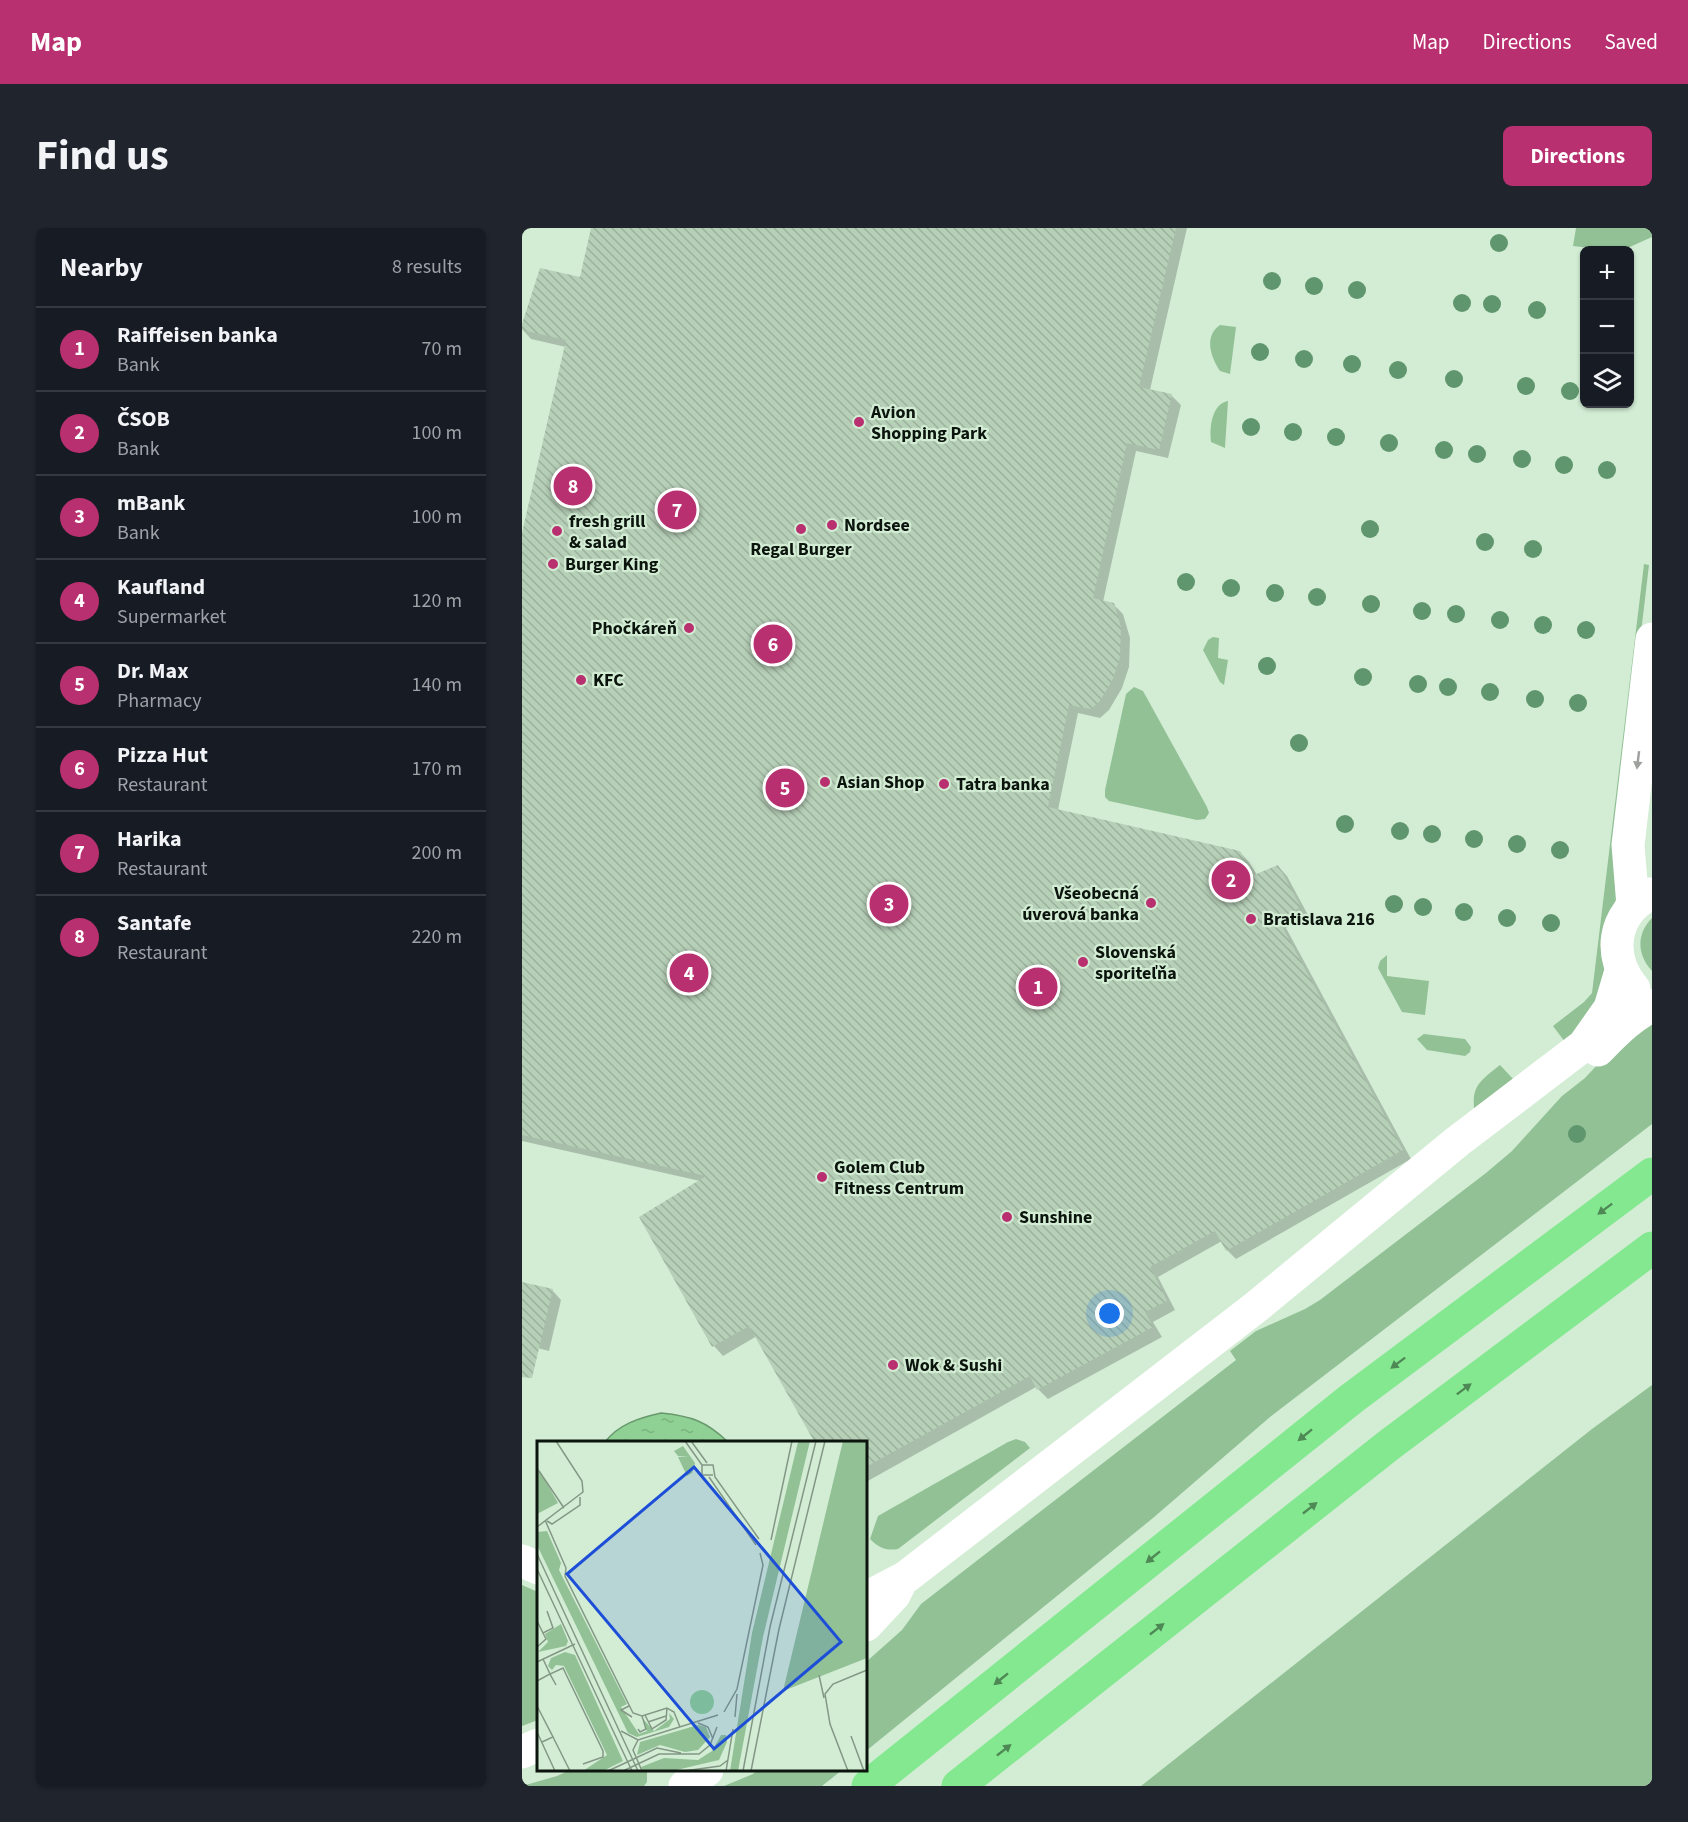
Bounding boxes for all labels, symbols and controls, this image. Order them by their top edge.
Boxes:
text: Map [30,22,82,62]
text: Map [1412,27,1450,57]
text: Directions [1483,27,1571,57]
text: Saved [1604,27,1658,57]
text: Find us [36,126,169,186]
button: Directions [1503,126,1652,186]
map controls [1580,246,1634,408]
button: + [1580,246,1634,300]
text: Nearby [60,249,143,286]
text: 8 results [392,253,462,281]
button: − [1580,300,1634,354]
text: Raiffeisen banka [117,319,278,351]
text: 1 [74,335,85,363]
text: 70 m [422,335,462,363]
text: Bank [117,351,160,379]
button: layers [1580,354,1634,408]
place label: Avion Shopping Park [870,400,987,446]
text: ČSOB [117,403,170,435]
marker: Avion Shopping Park [852,415,866,429]
text: 2 [74,419,85,447]
text: 100 m [412,419,462,447]
text: Bank [117,435,160,463]
pin: 8 [554,464,592,508]
text: mBank [117,487,185,519]
pin: 7 [658,488,696,532]
text: 3 [74,503,85,531]
text: 100 m [412,503,462,531]
place label: fresh grill & salad [569,509,645,555]
place label: Nordsee [844,513,910,538]
marker: Nordsee [825,518,839,532]
text: Bank [117,519,160,547]
marker: Regal Burger [794,522,808,536]
marker: fresh grill & salad [550,524,564,538]
place label: Regal Burger [750,537,853,562]
place label: Burger King [565,552,659,577]
marker: Burger King [546,557,560,571]
text: Kaufland [117,571,205,603]
text: 4 [74,587,85,615]
text: 120 m [412,587,462,615]
text: Supermarket [117,603,226,631]
place label: Phočkáreň [592,616,677,641]
marker: Phočkáreň [682,621,696,635]
pin: 6 [754,622,792,666]
text: Dr. Max [117,655,188,687]
place label: KFC [593,668,624,693]
text: 5 [74,671,85,699]
text: 140 m [412,671,462,699]
marker: KFC [574,673,588,687]
text: Pharmacy [117,687,201,715]
text: Pizza Hut [117,739,208,771]
one-way arrow [1633,750,1643,769]
text: 6 [74,755,85,783]
text: 170 m [412,755,462,783]
pin: 5 [766,766,804,810]
place label: Asian Shop [836,770,924,795]
text: Restaurant [117,771,208,799]
place label: Tatra banka [956,772,1050,797]
marker: Asian Shop [818,775,832,789]
marker: Tatra banka [937,777,951,791]
text: Harika [117,823,182,855]
text: 7 [74,839,85,867]
text: 200 m [412,839,462,867]
text: Restaurant [117,855,208,883]
pin: 2 [1212,858,1250,902]
place label: Všeobecná úverová banka [1022,881,1139,927]
pin: 3 [870,882,908,926]
marker: Všeobecná úverová banka [1144,896,1158,910]
text: Santafe [117,907,192,939]
place label: Bratislava 216 [1263,907,1375,932]
marker: Bratislava 216 [1244,912,1258,926]
text: 8 [74,923,85,951]
text: 220 m [412,923,462,951]
text: Restaurant [117,939,208,967]
place label: Slovenská sporiteľňa [1095,940,1177,986]
pin: 4 [670,950,708,996]
marker: Slovenská sporiteľňa [1076,955,1090,969]
pin: 1 [1018,964,1058,1010]
place label: Golem Club Fitness Centrum [834,1155,964,1201]
marker: Golem Club Fitness Centrum [815,1170,829,1184]
one-way arrow [1598,1203,1613,1215]
place label: Sunshine [1019,1205,1092,1230]
marker: Sunshine [1000,1210,1014,1224]
your location [1095,1299,1124,1328]
place label: Wok & Sushi [905,1353,1002,1378]
one-way arrow [1391,1357,1406,1369]
marker: Wok & Sushi [886,1358,900,1372]
one-way arrow [1457,1383,1472,1395]
one-way arrow [1297,1429,1313,1442]
inset map [537,1441,867,1771]
one-way arrow [1302,1501,1318,1514]
one-way arrow [1145,1551,1161,1564]
one-way arrow [1149,1622,1165,1635]
one-way arrow [993,1673,1009,1686]
one-way arrow [996,1743,1012,1756]

